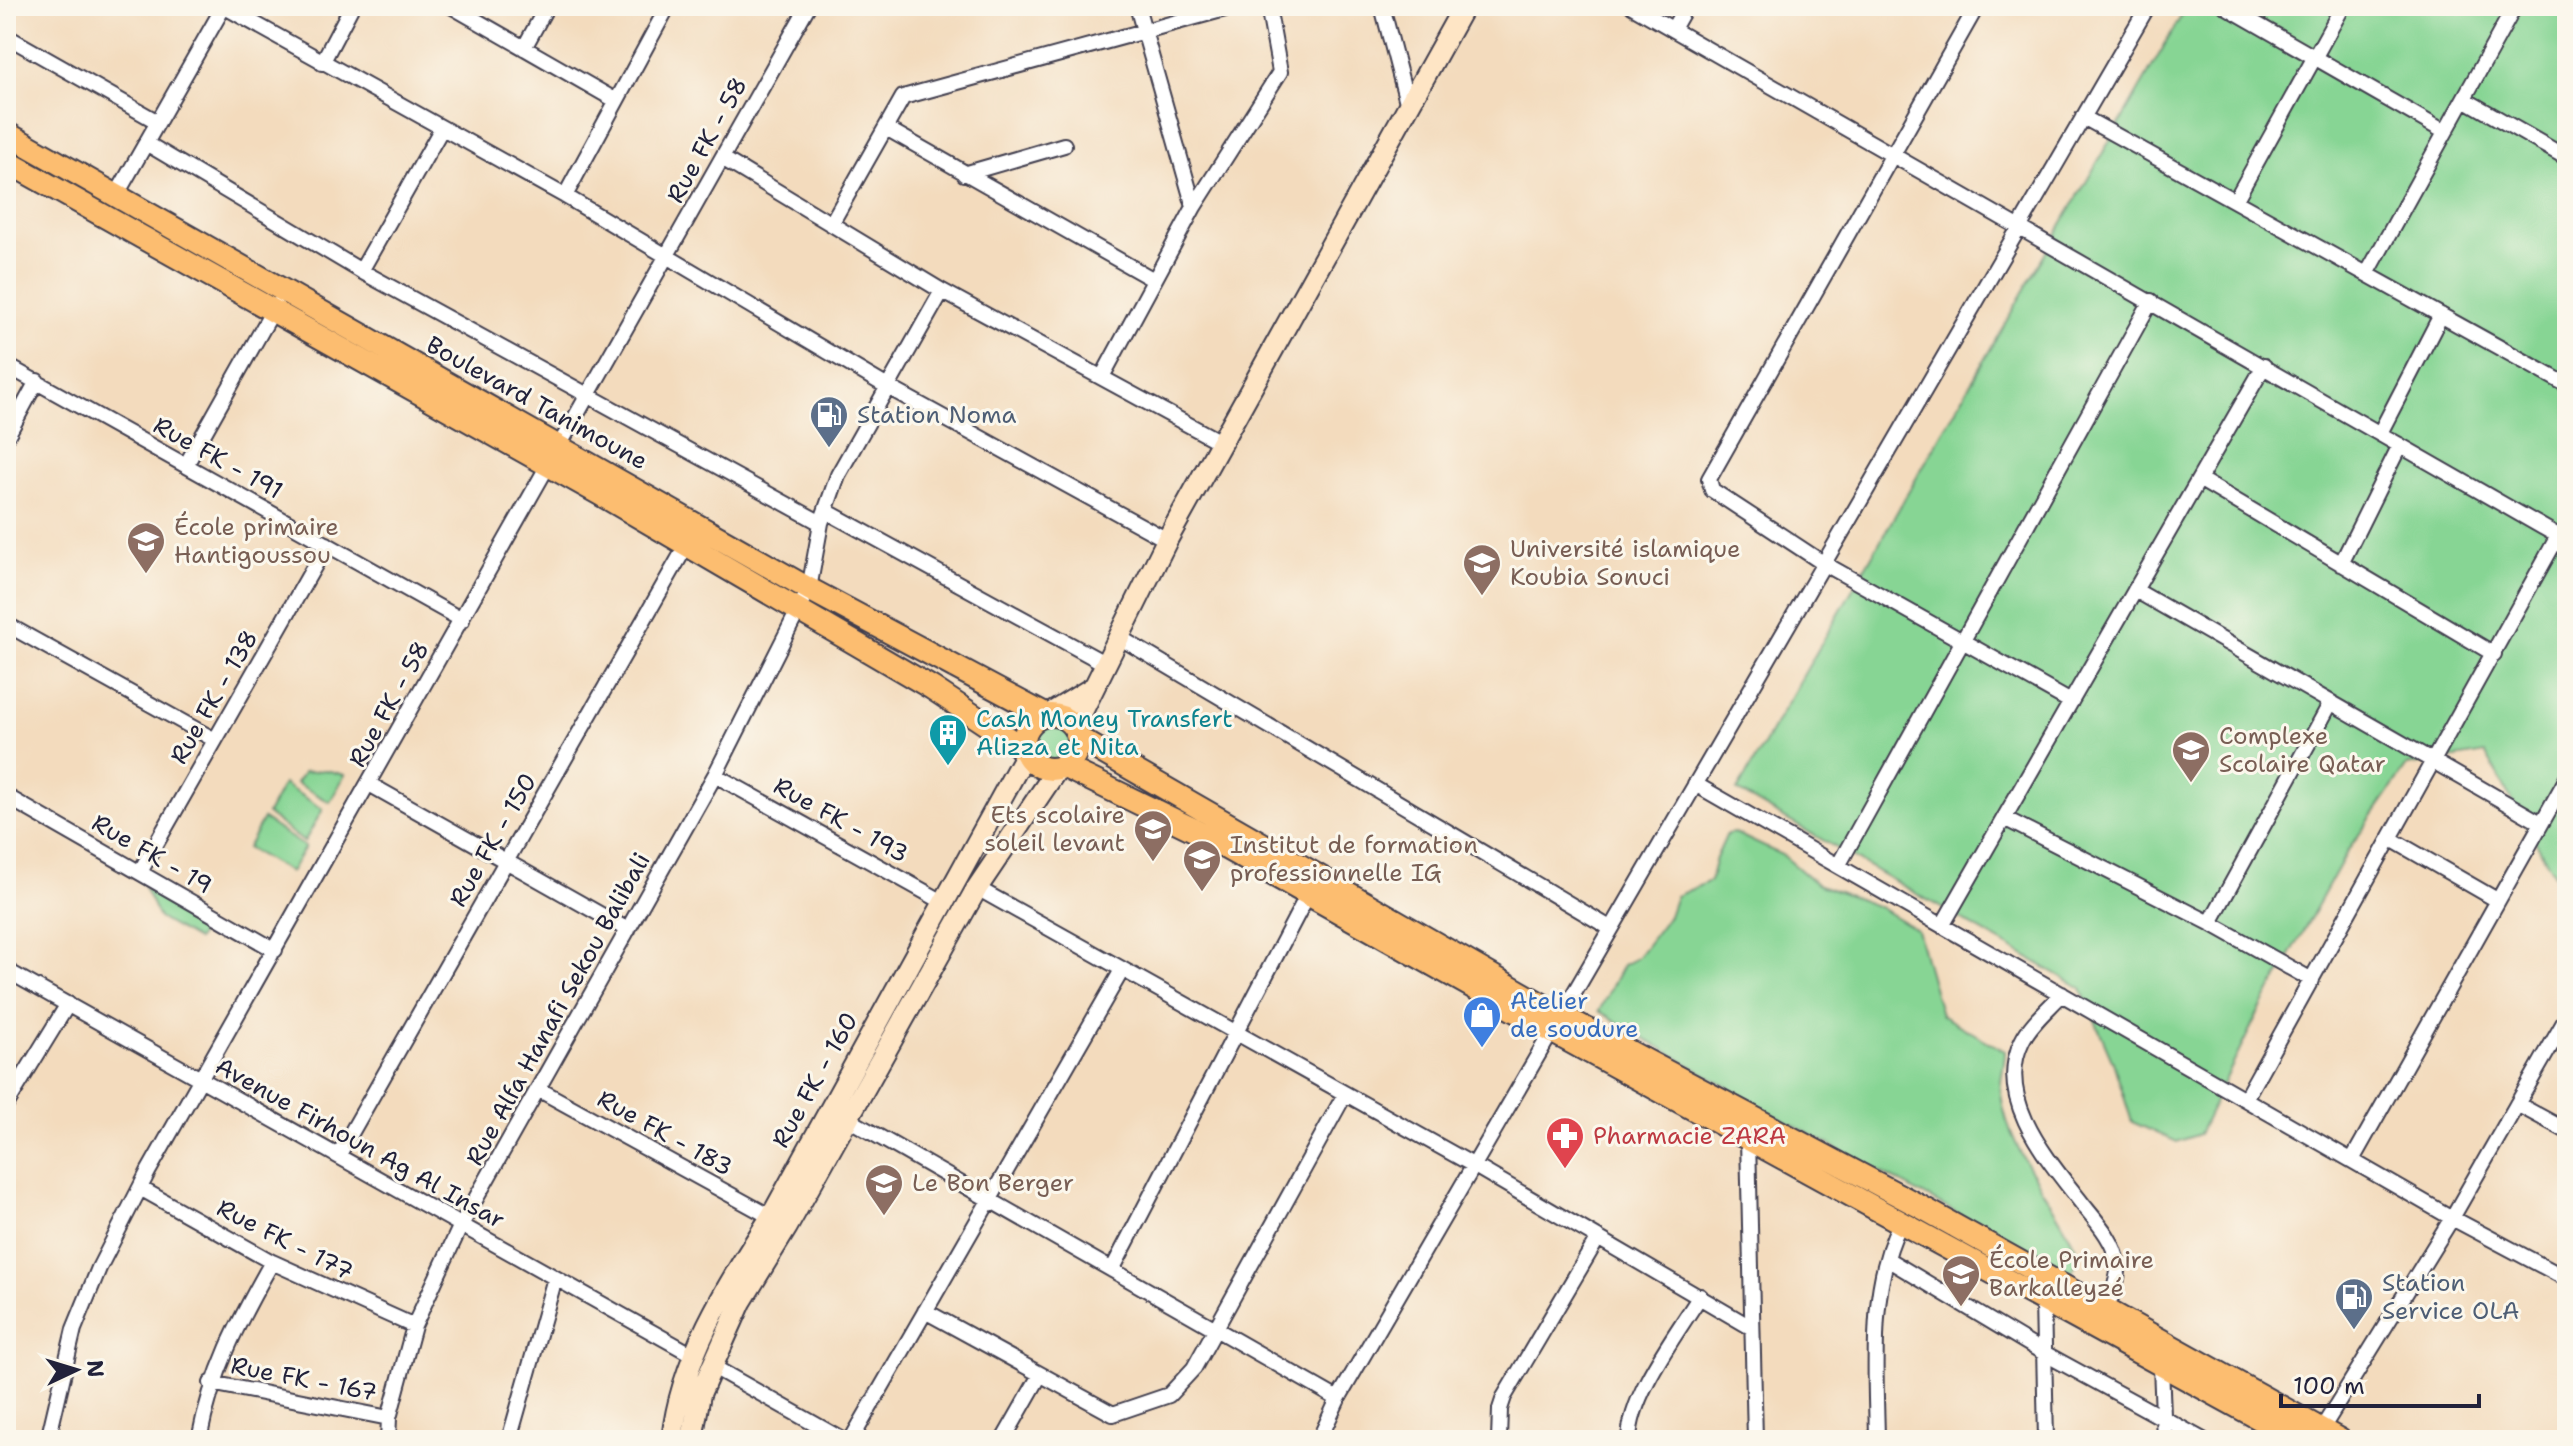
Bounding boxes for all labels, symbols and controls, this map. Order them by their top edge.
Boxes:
street label: Rue FK - 58 [659,71,755,209]
street label: Boulevard Tanimoune [421,329,653,477]
fuel station icon: Station Noma [808,394,850,449]
place label: Station Noma [857,399,1017,431]
street label: Rue FK - 191 [148,409,288,507]
place label: École primaire Hantigoussou [174,511,339,571]
school or university icon: École primaire Hantigoussou [125,520,167,575]
place label: Université islamique Koubia Sonuci [1510,533,1740,593]
school or university icon: Université islamique Koubia Sonuci [1461,542,1503,597]
street label: Rue FK - 138 [163,624,265,770]
street label: Rue FK - 58 [341,635,437,773]
place label: Cash Money Transfert Alizza et Nita [976,703,1233,763]
building icon: Cash Money Transfert Alizza et Nita [927,712,969,767]
place label: Complexe Scolaire Qatar [2219,720,2386,780]
school or university icon: Complexe Scolaire Qatar [2170,729,2212,784]
street label: Rue FK - 150 [442,768,544,912]
street label: Rue FK - 193 [768,770,914,870]
place label: Ets scolaire soleil levant [984,799,1125,859]
street label: Rue FK - 19 [86,807,218,901]
school or university icon: Ets scolaire soleil levant [1132,808,1174,863]
place label: Institut de formation professionnelle IG [1230,829,1478,889]
school or university icon: Institut de formation professionnelle IG [1181,838,1223,893]
street label: Rue Alfa Hanafi Sekou Balibali [458,847,658,1171]
place label: Atelier de soudure [1510,985,1639,1045]
shop icon: Atelier de soudure [1461,994,1503,1049]
street label: Rue FK - 160 [765,1007,865,1153]
street label: Avenue Firhoun Ag Al Insar [210,1050,510,1236]
street label: Rue FK - 183 [592,1083,738,1183]
pharmacy icon: Pharmacie ZARA [1544,1115,1586,1170]
place label: Pharmacie ZARA [1593,1120,1786,1152]
school or university icon: Le Bon Berger [863,1162,905,1217]
place label: Le Bon Berger [912,1167,1074,1199]
street label: Rue FK - 177 [211,1192,359,1288]
place label: École Primaire Barkalleyzé [1989,1244,2154,1304]
school or university icon: École Primaire Barkalleyzé [1940,1253,1982,1308]
place label: Station Service OLA [2382,1267,2519,1327]
fuel station icon: Station Service OLA [2333,1276,2375,1331]
north arrow [36,1330,116,1410]
street label: Rue FK - 167 [228,1349,380,1409]
scale bar [2281,1358,2479,1408]
text: N [80,1359,111,1378]
text: 100 m [2293,1370,2365,1402]

